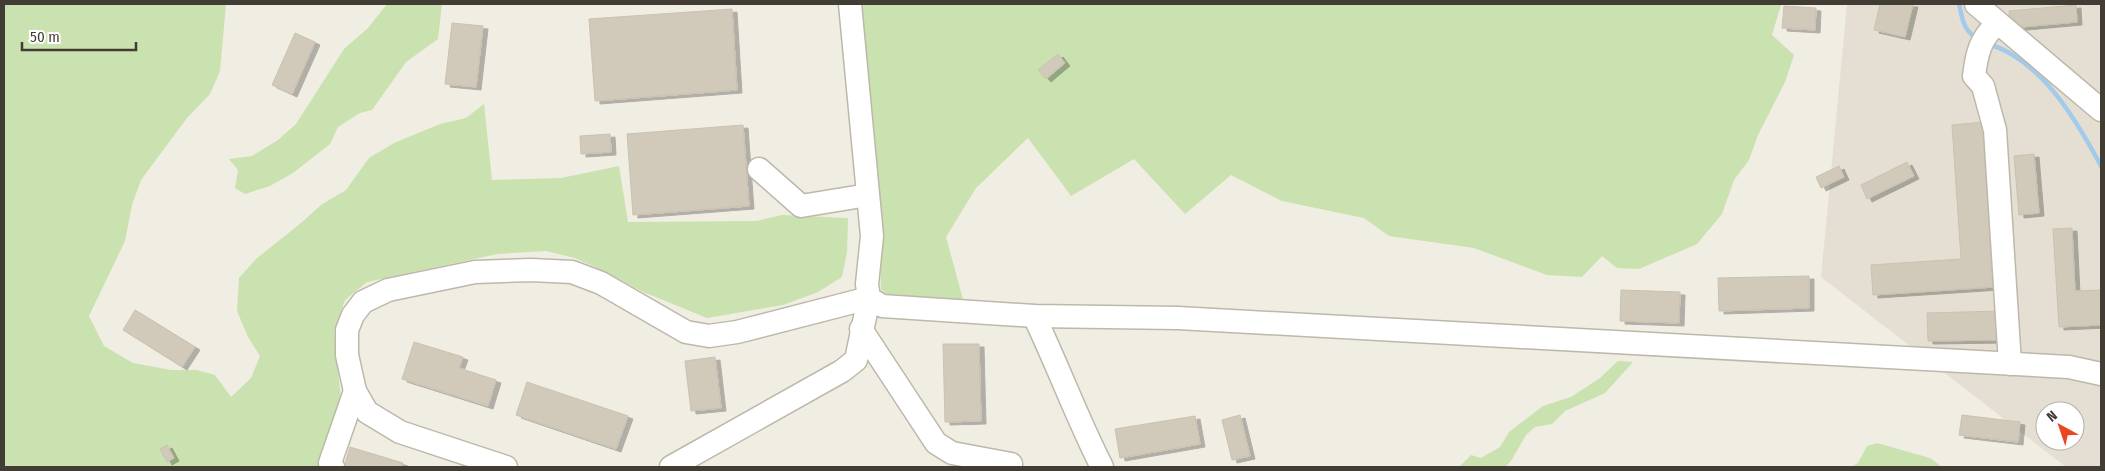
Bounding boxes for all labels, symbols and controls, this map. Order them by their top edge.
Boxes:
scale bar [22,20,136,52]
text: 50 m [30,28,60,46]
north arrow [2035,401,2085,451]
text: N [2043,407,2061,426]

